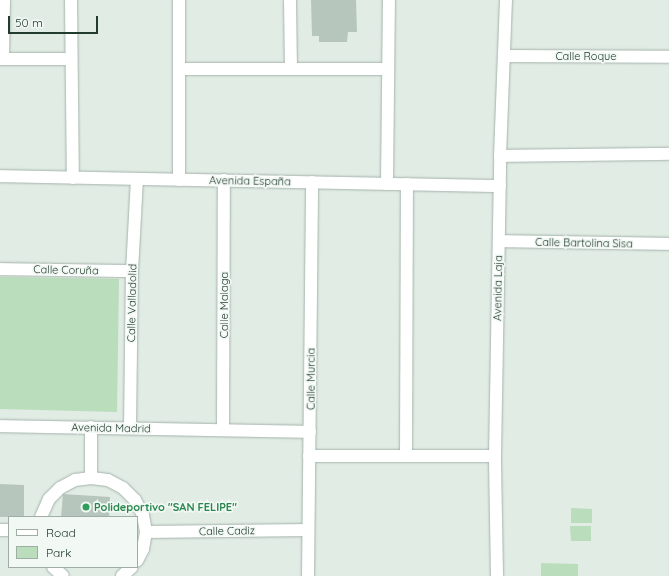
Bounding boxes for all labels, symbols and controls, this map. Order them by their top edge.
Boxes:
scale bar [10,8,100,34]
text: 50 m [15,15,43,30]
street label: Calle Roque [555,49,617,63]
street label: Avenida España [209,174,291,188]
street label: Calle Bartolina Sisa [535,236,633,250]
street label: Avenida Laja [491,255,505,321]
street label: Calle Coruña [33,263,99,277]
street label: Calle Valladolid [125,264,139,342]
street label: Calle Malaga [217,272,231,338]
street label: Calle Murcia [304,348,318,410]
street label: Avenida Madrid [71,421,151,435]
place label: Polideportivo "SAN FELIPE" [94,500,237,514]
marker: Polideportivo "SAN FELIPE" [81,502,91,512]
legend [8,516,138,568]
street label: Calle Cadiz [199,524,255,538]
text: Road [46,525,76,540]
text: Park [46,545,71,560]

